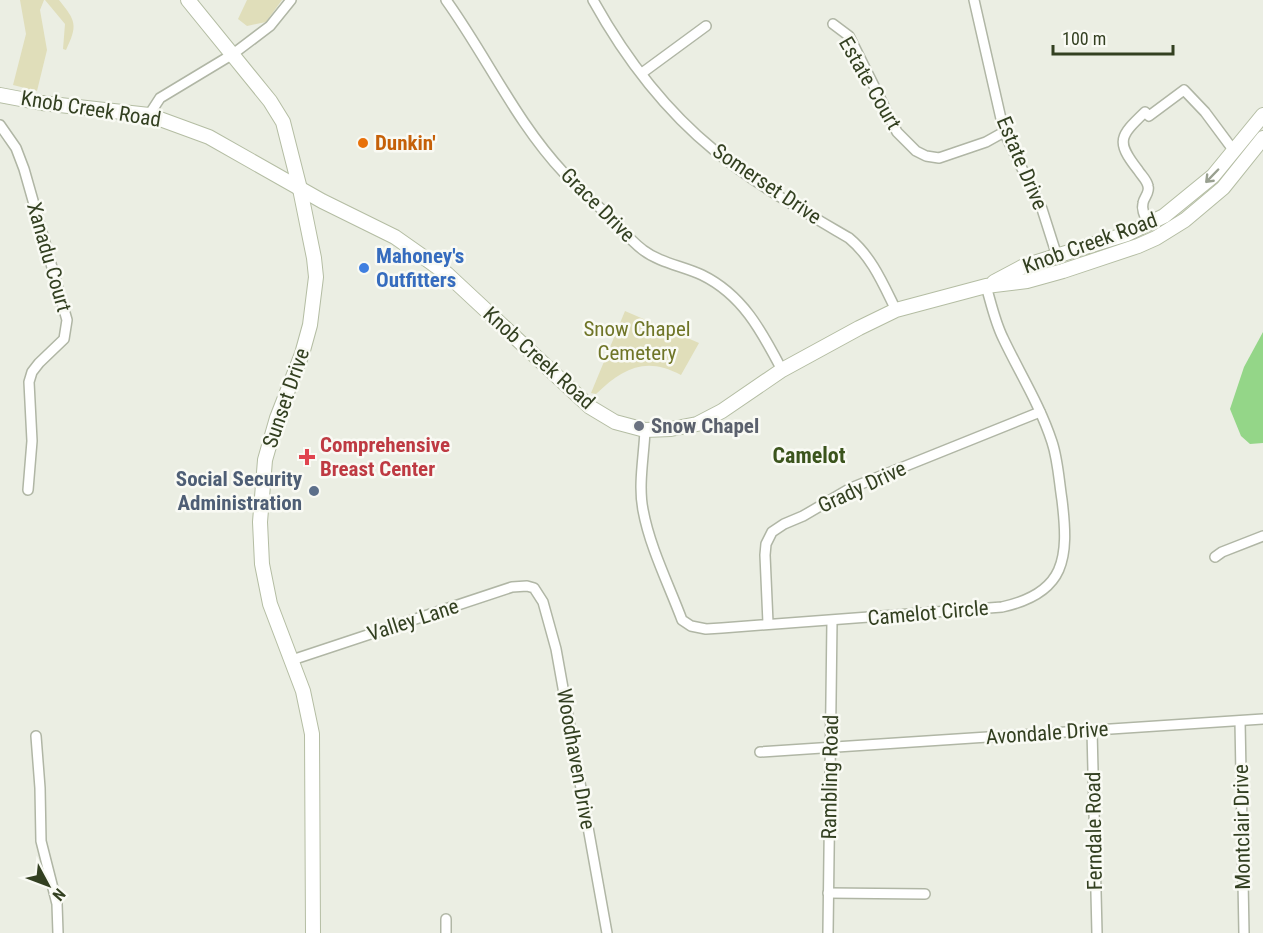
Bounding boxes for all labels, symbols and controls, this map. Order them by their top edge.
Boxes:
scale bar [1053,18,1173,56]
text: 100 m [1062,28,1106,49]
street label: Estate Court [834,32,906,134]
street label: Knob Creek Road [19,86,163,132]
street label: Estate Drive [992,113,1052,213]
place label: Dunkin' [375,131,436,155]
marker: Dunkin' [356,136,370,150]
street label: Somerset Drive [708,139,826,229]
street label: Grace Drive [556,163,640,247]
one-way arrow [1205,169,1219,184]
street label: Xanadu Court [22,199,76,315]
street label: Knob Creek Road [1019,208,1161,278]
place label: Mahoney's Outfitters [376,244,464,292]
marker: Mahoney's Outfitters [357,261,371,275]
street label: Knob Creek Road [478,302,600,414]
park label: Snow Chapel Cemetery [583,317,691,365]
street label: Sunset Drive [258,345,314,451]
place label: Snow Chapel [651,414,759,438]
marker: Snow Chapel [632,419,646,433]
place label: Comprehensive Breast Center [320,433,450,481]
district label: Camelot [773,443,846,468]
marker: Comprehensive Breast Center [298,448,316,466]
street label: Grady Drive [814,456,910,518]
place label: Social Security Administration [176,467,303,515]
marker: Social Security Administration [307,484,321,498]
street label: Valley Lane [364,594,462,646]
street label: Camelot Circle [867,596,990,630]
street label: Woodhaven Drive [552,687,600,832]
street label: Rambling Road [817,715,843,839]
street label: Avondale Drive [985,717,1109,749]
street label: Montclair Drive [1229,764,1255,890]
street label: Ferndale Road [1081,772,1107,890]
north arrow [18,855,78,915]
text: N [49,885,69,904]

